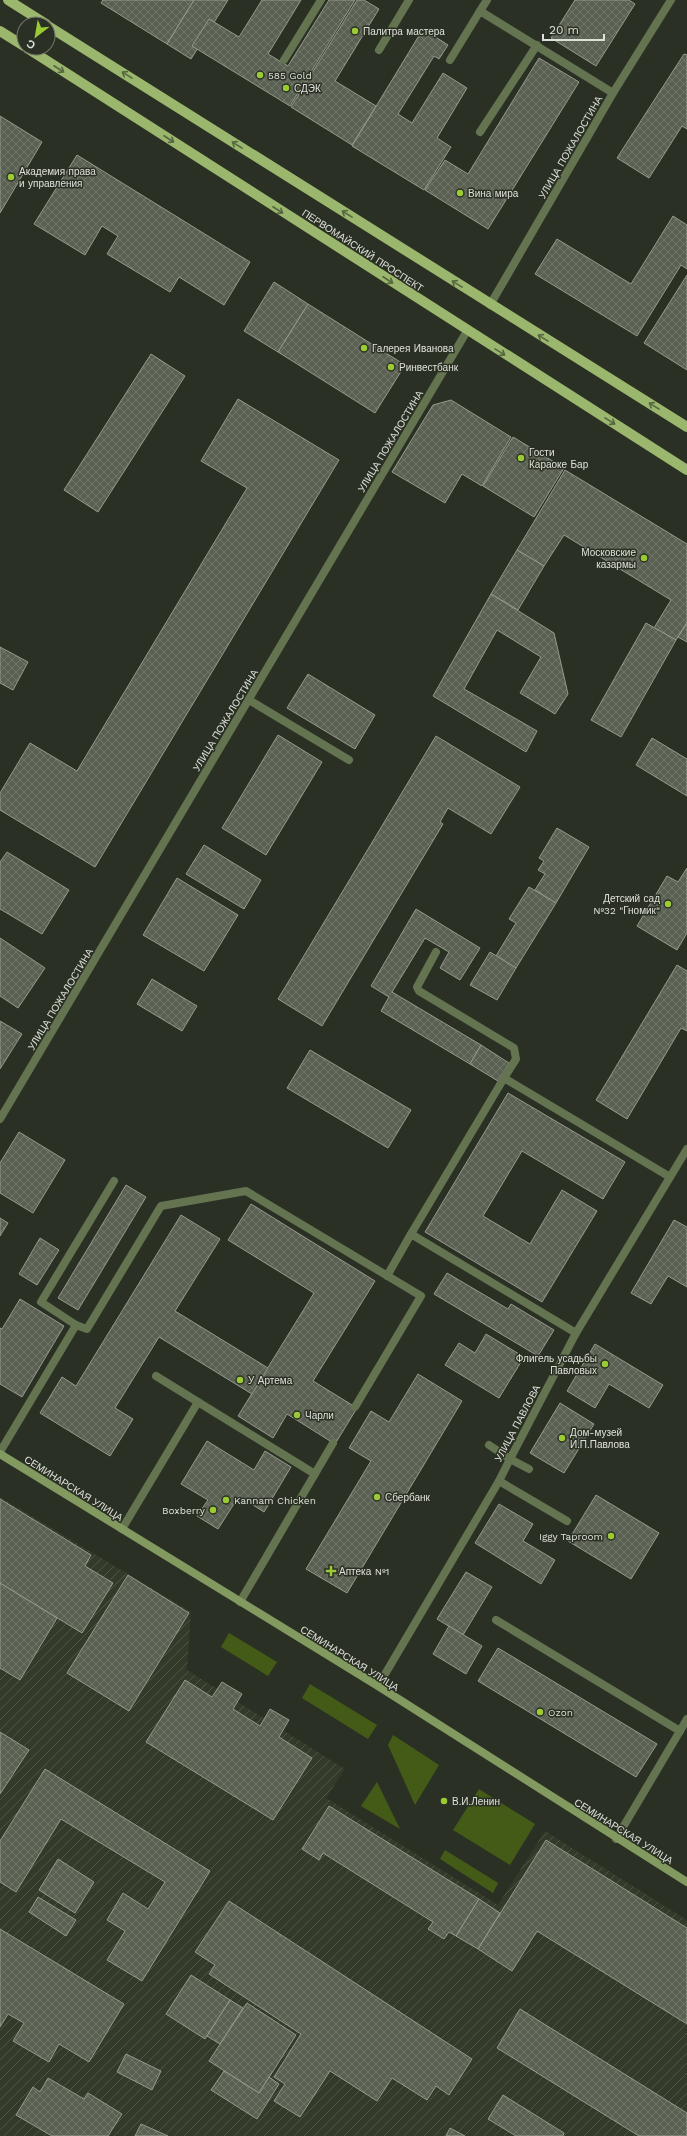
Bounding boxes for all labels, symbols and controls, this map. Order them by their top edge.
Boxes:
north arrow [16,16,56,56]
scale bar [543,16,604,42]
text: 20 m [549,23,579,37]
marker: Палитра мастера [350,26,360,36]
place label: Палитра мастера [363,26,445,37]
text: С [24,36,38,52]
one-way arrow [54,65,65,73]
marker: 585 Gold [255,70,265,80]
place label: 585 Gold [268,70,312,81]
one-way arrow [121,71,133,79]
marker: СДЭК [281,83,291,93]
place label: СДЭК [294,83,321,94]
street label: УЛИЦА ПОЖАЛОСТИНА [537,94,604,200]
one-way arrow [163,136,175,144]
one-way arrow [232,141,243,149]
place label: Академия права и управления [19,166,96,189]
marker: Академия права и управления [6,172,16,182]
marker: Вина мира [455,188,465,198]
place label: Вина мира [468,188,519,199]
one-way arrow [272,206,284,214]
street label: ПЕРВОМАЙСКИЙ ПРОСПЕКТ [300,206,426,294]
one-way arrow [341,210,353,218]
one-way arrow [382,276,393,284]
one-way arrow [451,279,463,287]
one-way arrow [538,334,549,342]
marker: Галерея Иванова [359,343,369,353]
place label: Галерея Иванова [372,343,454,354]
one-way arrow [494,348,505,356]
marker: Ринвестбанк [386,362,396,372]
place label: Ринвестбанк [399,362,459,373]
street label: УЛИЦА ПОЖАЛОСТИНА [356,388,425,494]
one-way arrow [648,402,660,410]
one-way arrow [604,418,616,426]
place label: Гости Караоке Бар [529,447,589,470]
marker: Гости Караоке Бар [516,453,526,463]
place label: Московские казармы [581,547,636,570]
marker: Московские казармы [639,553,649,563]
street label: УЛИЦА ПОЖАЛОСТИНА [191,667,260,773]
place label: Детский сад №32 "Гномик" [593,893,660,916]
marker: Детский сад №32 "Гномик" [663,899,673,909]
street label: УЛИЦА ПОЖАЛОСТИНА [26,946,95,1052]
place label: Флигель усадьбы Павловых [516,1353,597,1376]
marker: Флигель усадьбы Павловых [600,1359,610,1369]
marker: У Артема [235,1375,245,1385]
place label: У Артема [248,1375,293,1386]
street label: УЛИЦА ПАВЛОВА [493,1383,542,1463]
marker: Чарли [292,1410,302,1420]
place label: Чарли [305,1410,334,1421]
place label: Дом-музей И.П.Павлова [570,1427,630,1450]
marker: Дом-музей И.П.Павлова [557,1433,567,1443]
street label: СЕМИНАРСКАЯ УЛИЦА [22,1454,125,1523]
marker: Сбербанк [372,1492,382,1502]
place label: Сбербанк [385,1492,431,1503]
marker: Kannam Chicken [221,1495,231,1505]
place label: Kannam Chicken [234,1495,316,1506]
place label: Boxberry [162,1505,206,1516]
marker: Boxberry [208,1505,218,1515]
place label: Iggy Taproom [539,1531,603,1542]
marker: Iggy Taproom [606,1531,616,1541]
marker: Аптека №1 [326,1566,336,1576]
place label: Аптека №1 [339,1566,390,1577]
street label: СЕМИНАРСКАЯ УЛИЦА [298,1624,401,1693]
marker: Ozon [535,1707,545,1717]
place label: Ozon [548,1707,573,1718]
marker: В.И.Ленин [439,1796,449,1806]
place label: В.И.Ленин [452,1796,500,1807]
street label: СЕМИНАРСКАЯ УЛИЦА [572,1797,675,1866]

